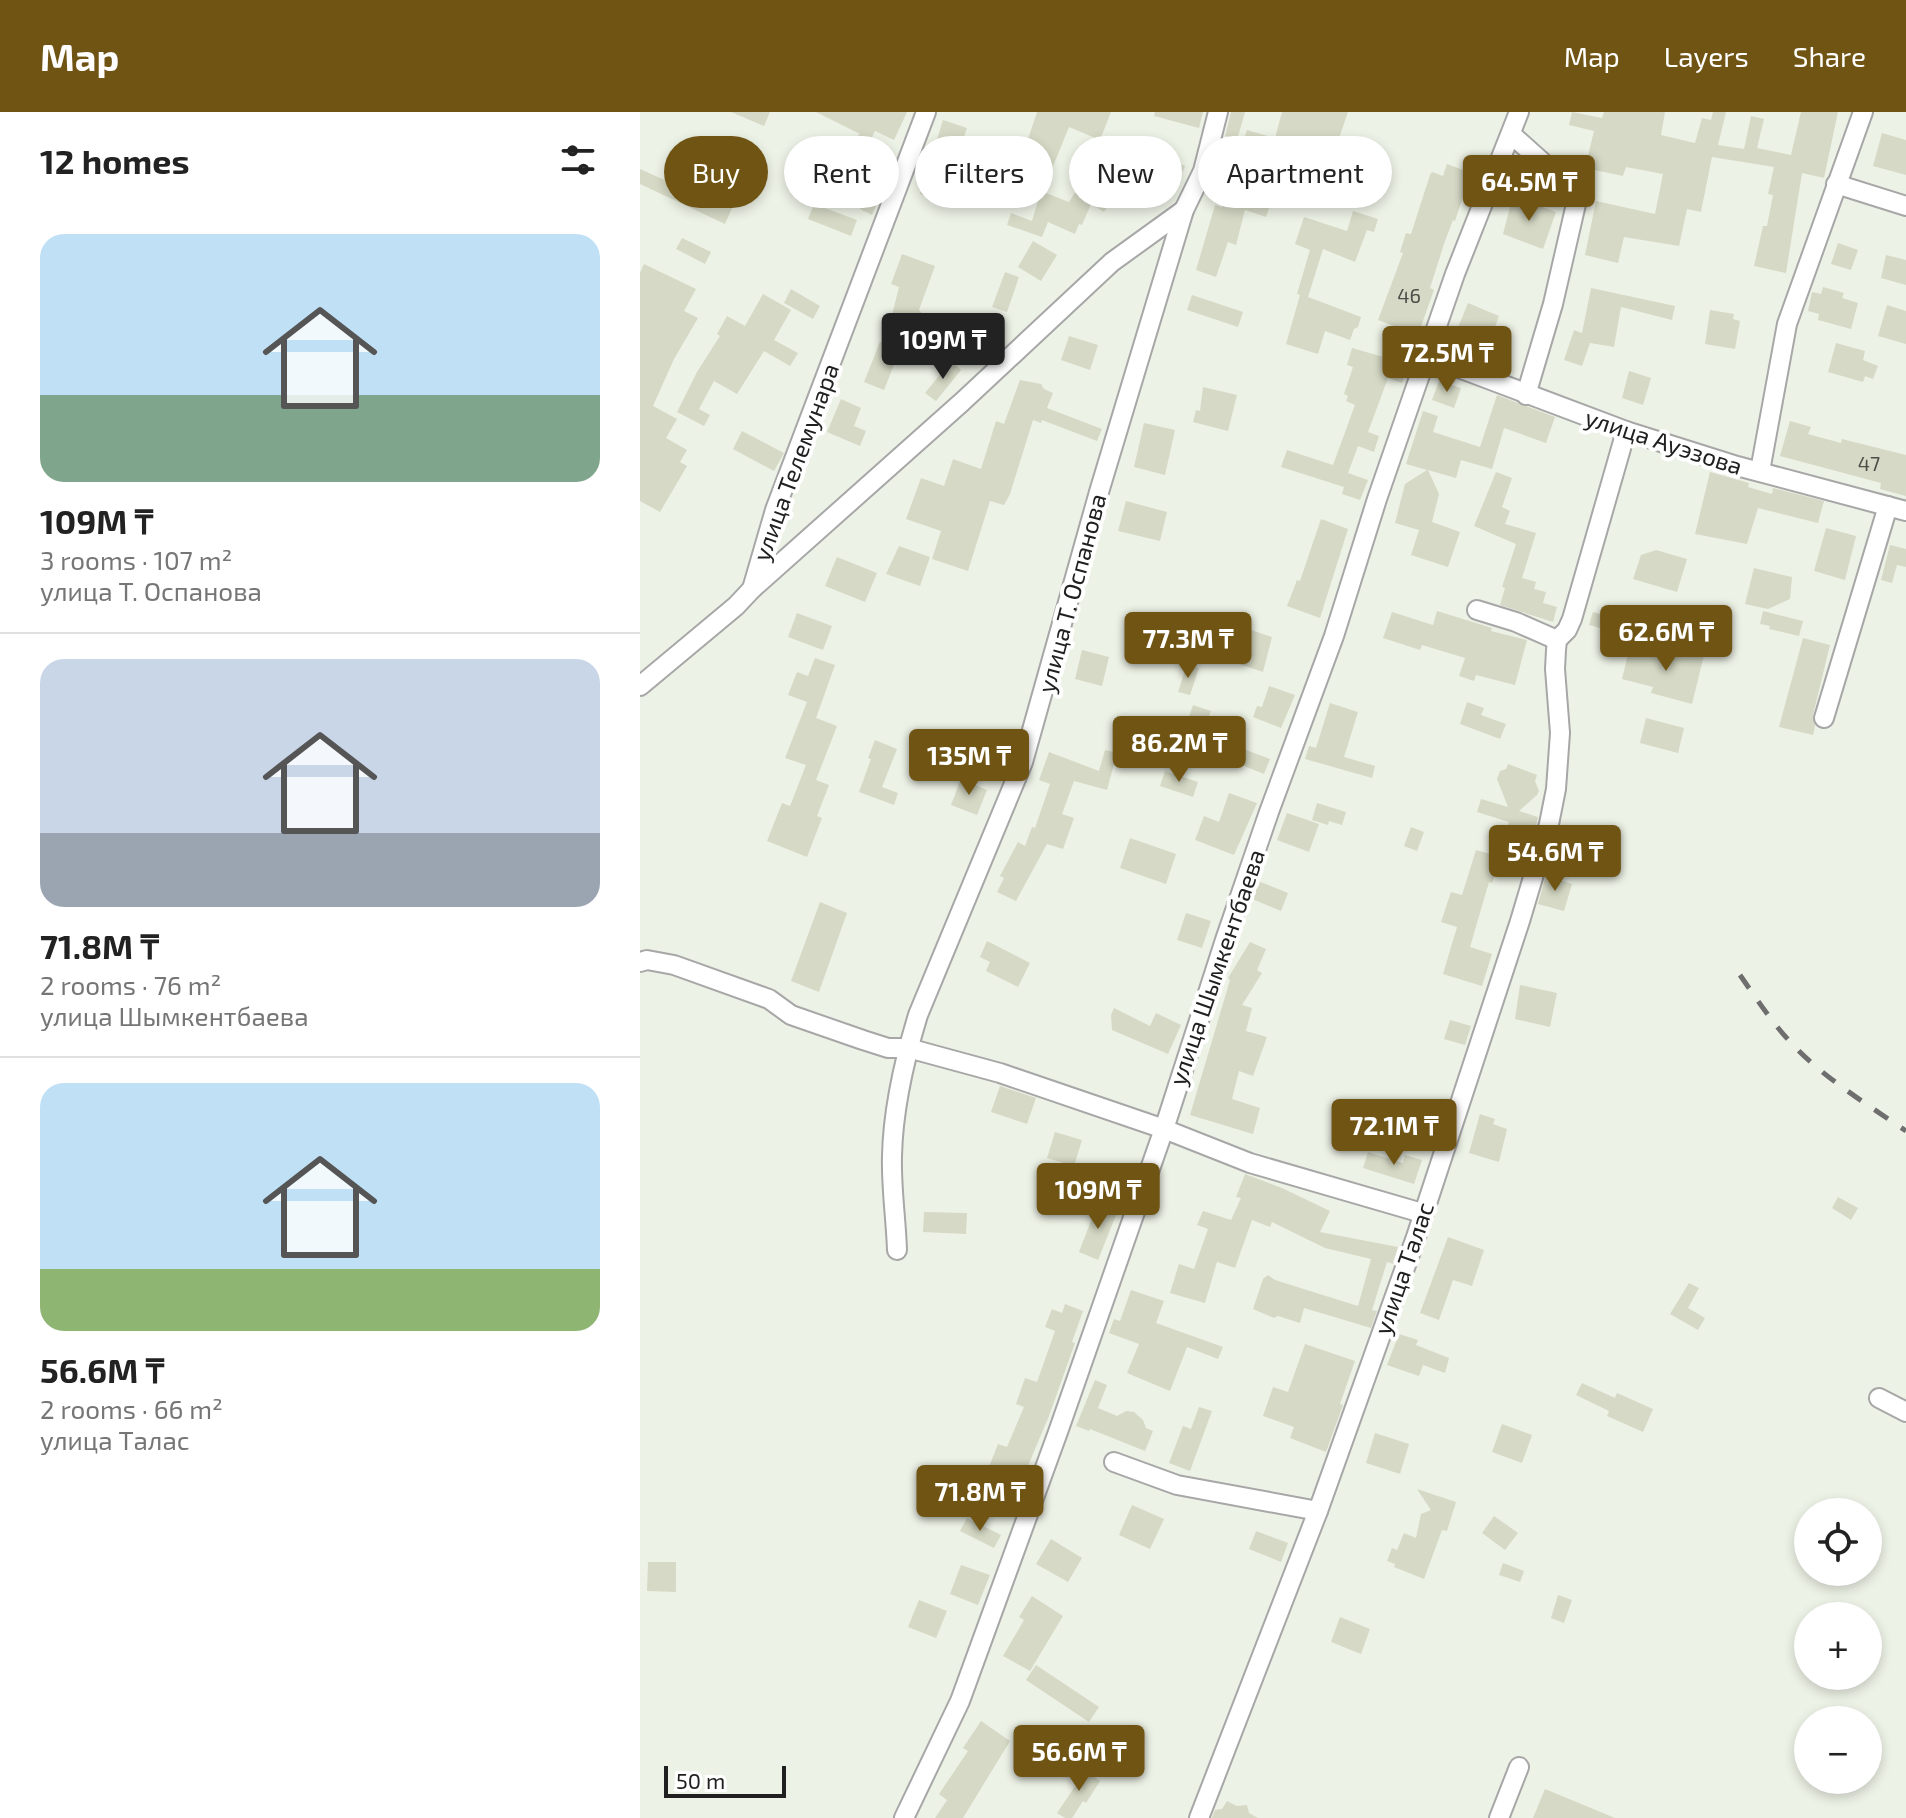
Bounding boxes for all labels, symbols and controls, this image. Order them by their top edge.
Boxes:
text: Map [40,33,119,79]
text: Map [1564,39,1620,73]
text: Layers [1664,39,1749,73]
text: Share [1793,39,1866,73]
chip: Buy [664,136,768,208]
chip: Rent [784,136,899,208]
chip: Filters [915,136,1053,208]
chip: New [1069,136,1182,208]
chip: Apartment [1198,136,1392,208]
icon: filters [556,138,600,182]
text: 12 homes [40,140,189,181]
pin: 64.5M ₸ [1455,155,1603,223]
text: 64.5M ₸ [1481,165,1577,196]
house number: 46 [1397,283,1421,307]
icon: home [248,286,392,430]
pin: 109M ₸ [878,313,1008,381]
text: 109M ₸ [900,323,986,354]
pin: 72.5M ₸ [1373,326,1521,394]
text: 72.5M ₸ [1400,336,1494,367]
street label: улица Телемунара [746,359,845,565]
street label: улица Ауэзова [1581,402,1746,481]
house number: 47 [1858,451,1880,475]
street label: улица Т. Оспанова [1030,490,1112,696]
text: 109M ₸ [40,500,153,541]
text: 3 rooms · 107 m² [40,544,232,575]
text: улица Т. Оспанова [40,575,262,606]
pin: 62.6M ₸ [1592,605,1740,673]
pin: 77.3M ₸ [1114,612,1262,680]
text: 62.6M ₸ [1618,615,1714,646]
text: 77.3M ₸ [1142,622,1234,653]
icon: home [248,711,392,855]
pin: 86.2M ₸ [1105,716,1253,784]
text: 86.2M ₸ [1131,726,1227,757]
pin: 135M ₸ [904,729,1034,797]
text: 135M ₸ [927,739,1011,770]
pin: 54.6M ₸ [1481,825,1629,893]
text: 54.6M ₸ [1507,835,1603,866]
street label: улица Шымкентбаева [1162,845,1271,1089]
text: 71.8M ₸ [40,925,159,966]
text: 2 rooms · 76 m² [40,969,221,1000]
text: улица Шымкентбаева [40,1000,309,1031]
pin: 72.1M ₸ [1320,1099,1468,1167]
text: 72.1M ₸ [1350,1109,1438,1140]
icon: home [248,1135,392,1279]
pin: 109M ₸ [1033,1163,1163,1231]
text: 109M ₸ [1055,1173,1141,1204]
street label: улица Талас [1367,1198,1440,1338]
text: 56.6M ₸ [40,1349,164,1390]
text: 2 rooms · 66 m² [40,1393,223,1424]
text: улица Талас [40,1424,190,1455]
pin: 71.8M ₸ [906,1465,1054,1533]
text: 71.8M ₸ [934,1475,1026,1506]
map controls [1794,1498,1882,1794]
button: locate [1794,1498,1882,1586]
button: + [1794,1602,1882,1690]
button: − [1794,1706,1882,1794]
pin: 56.6M ₸ [1005,1725,1153,1793]
text: 56.6M ₸ [1032,1735,1126,1766]
scale bar [664,1762,786,1798]
text: 50 m [676,1767,725,1793]

